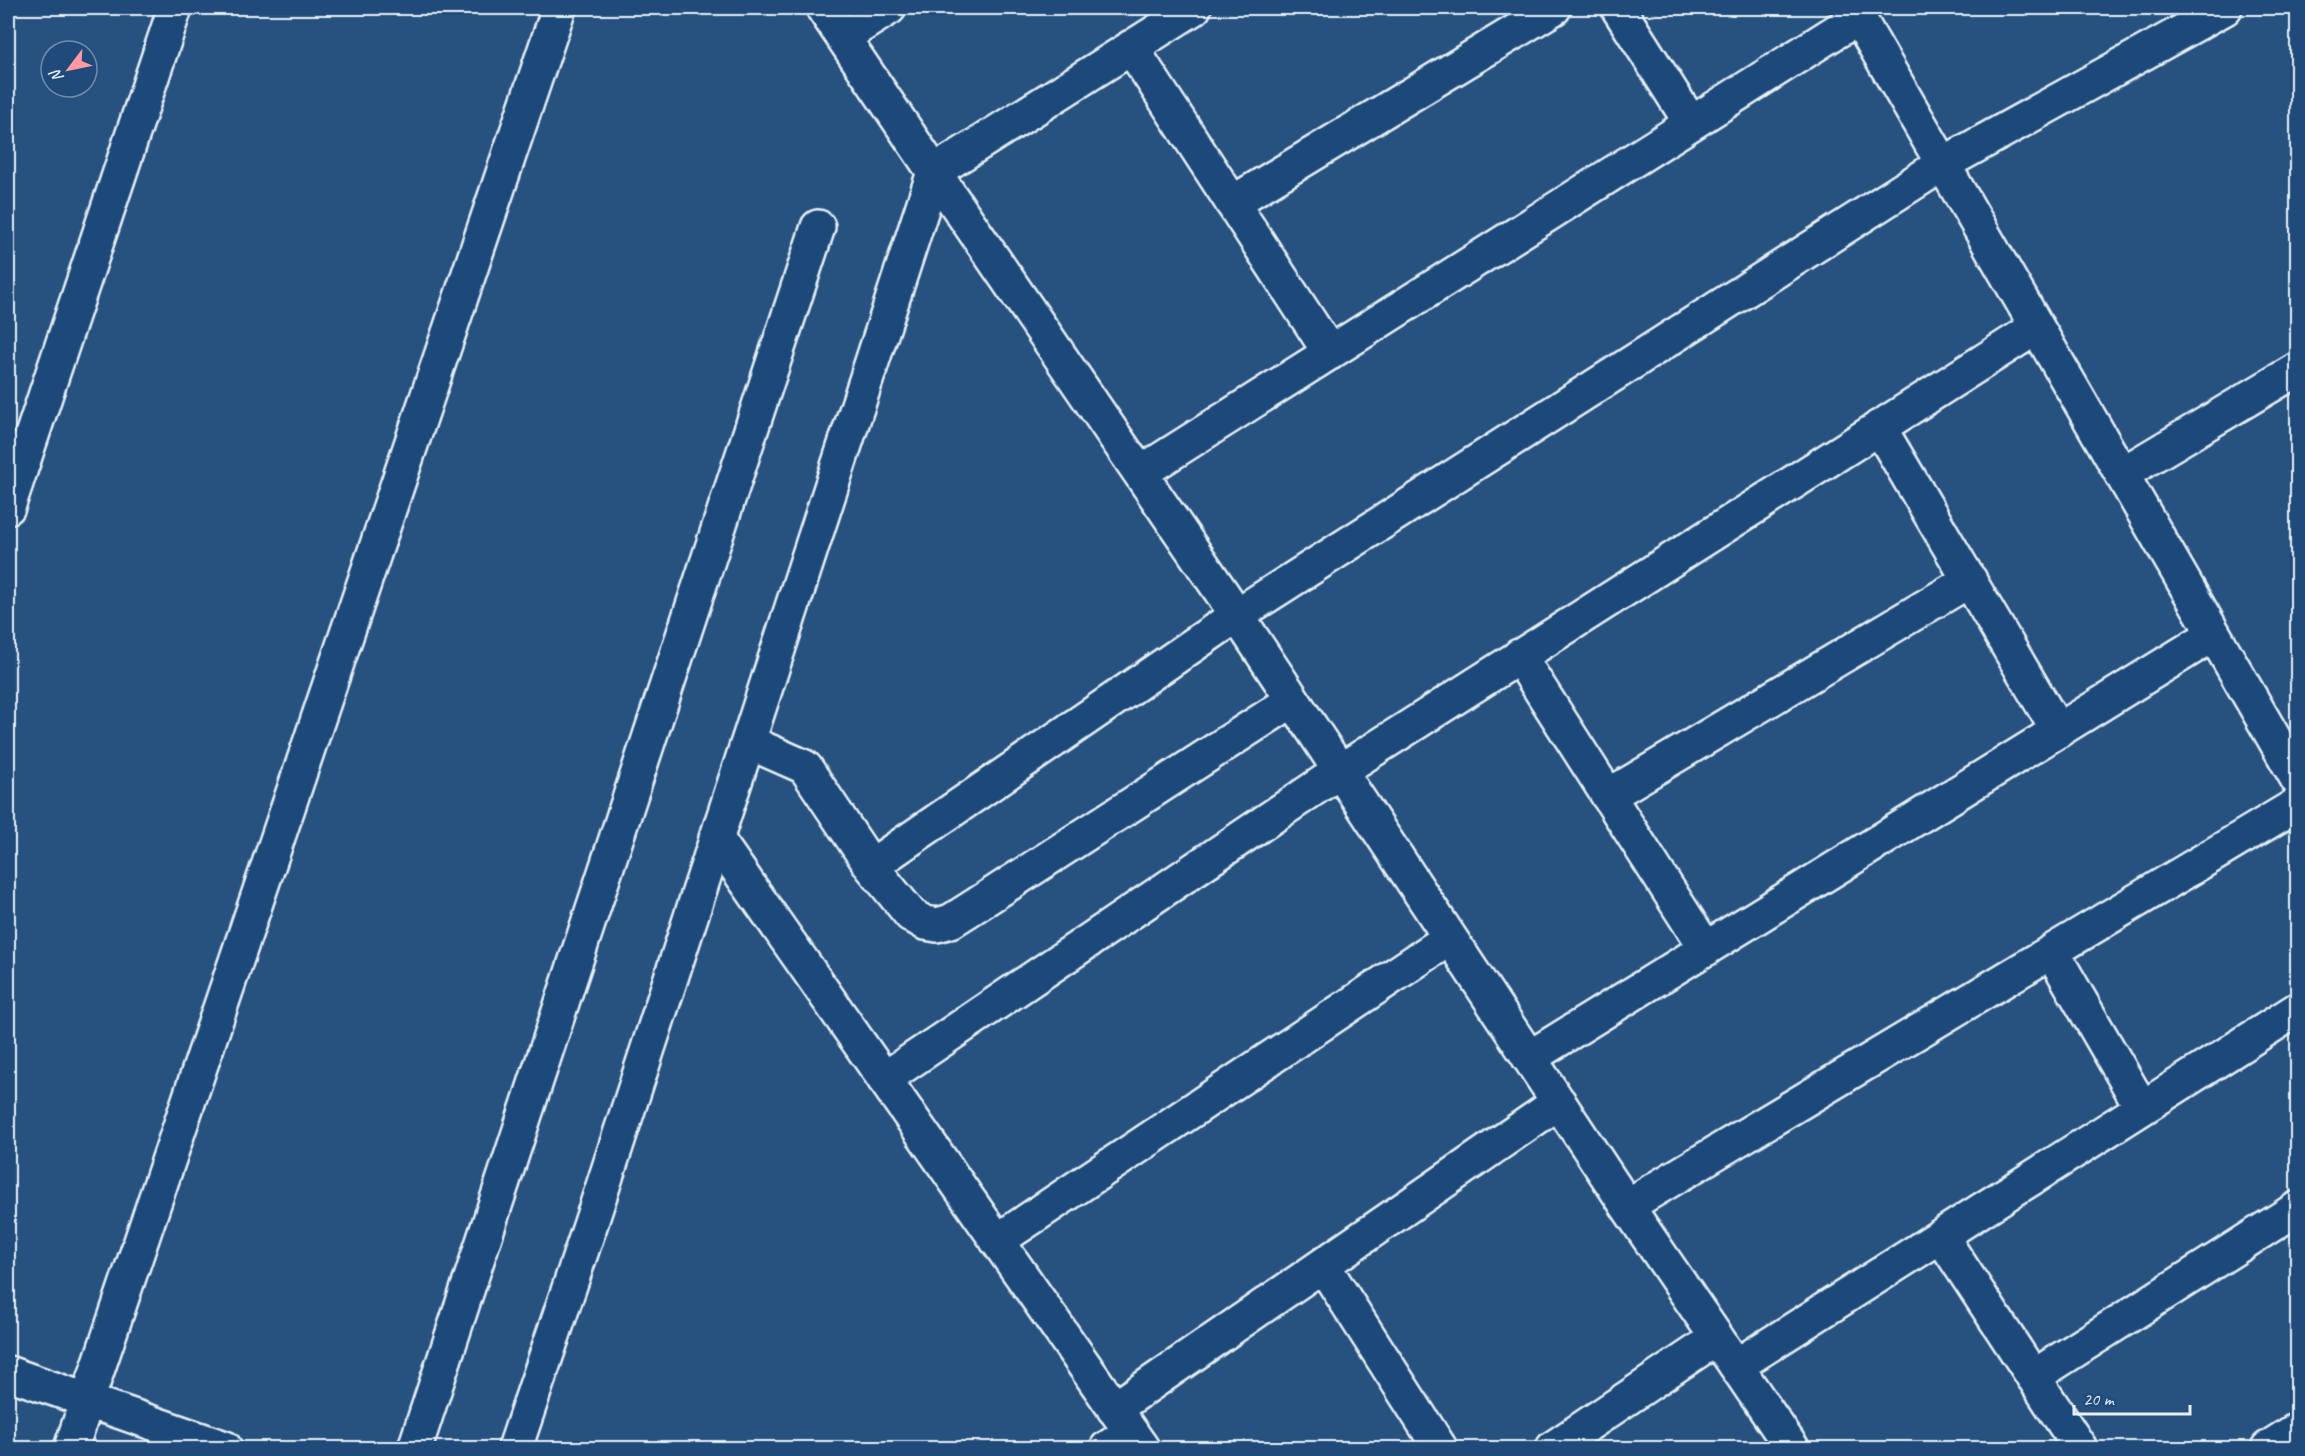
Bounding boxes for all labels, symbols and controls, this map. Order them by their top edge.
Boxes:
north arrow [39,39,99,99]
text: N [44,64,68,86]
scale bar [2074,1378,2190,1416]
text: 20 m [2083,1388,2116,1410]

